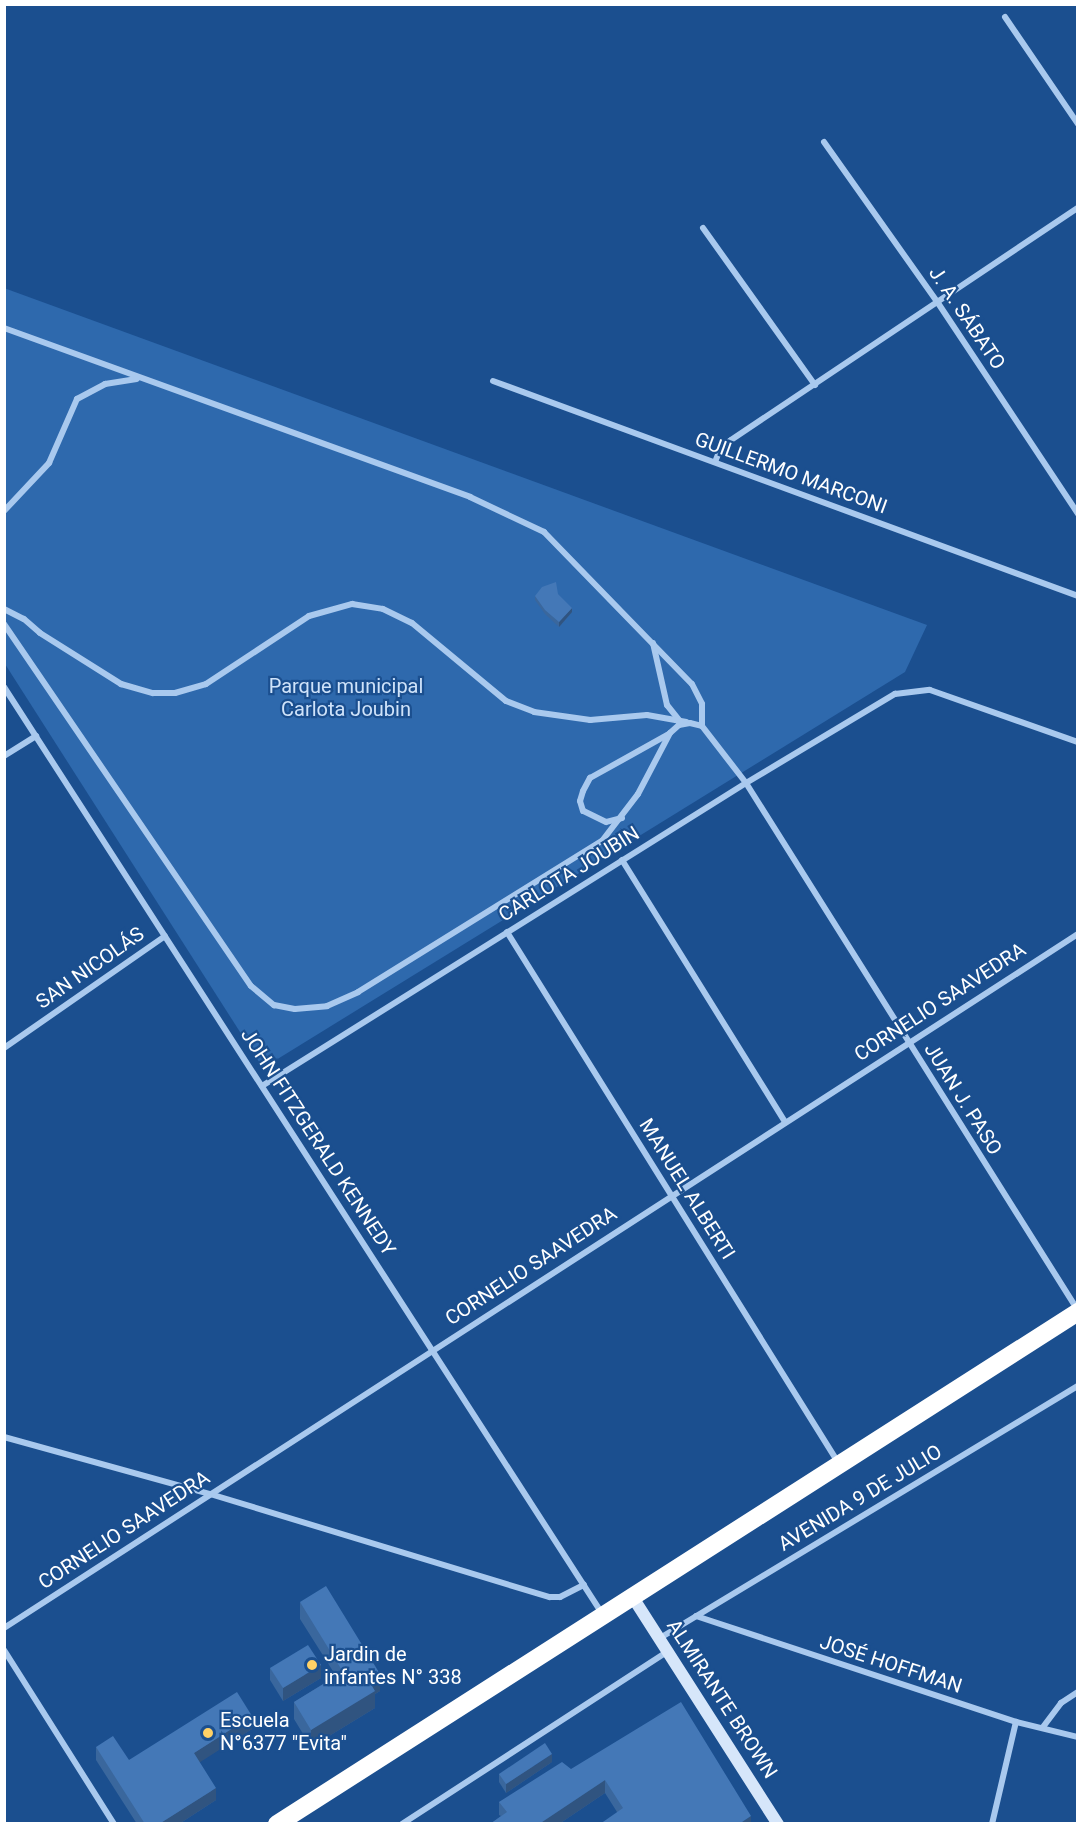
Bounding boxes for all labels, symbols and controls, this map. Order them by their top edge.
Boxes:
street label: J. A. SÁBATO [924,262,1010,374]
street label: GUILLERMO MARCONI [692,427,890,519]
park label: Parque municipal Carlota Joubin [269,675,423,722]
street label: CARLOTA JOUBIN [494,821,644,927]
street label: SAN NICOLÁS [31,922,149,1014]
street label: CORNELIO SAAVEDRA [850,938,1030,1066]
street label: JOHN FITZGERALD KENNEDY [236,1024,400,1260]
street label: JUAN J. PASO [919,1039,1007,1159]
street label: MANUEL ALBERTI [634,1114,740,1264]
street label: CORNELIO SAAVEDRA [441,1202,621,1330]
street label: AVENIDA 9 DE JULIO [774,1440,946,1556]
street label: CORNELIO SAAVEDRA [34,1466,214,1594]
street label: ALMIRANTE BROWN [662,1615,782,1783]
street label: JOSÉ HOFFMAN [817,1630,965,1698]
place label: Jardin de infantes N° 338 [324,1642,462,1689]
marker: Jardin de infantes N° 338 [305,1658,319,1672]
place label: Escuela N°6377 "Evita" [220,1709,347,1756]
marker: Escuela N°6377 "Evita" [201,1726,215,1740]

